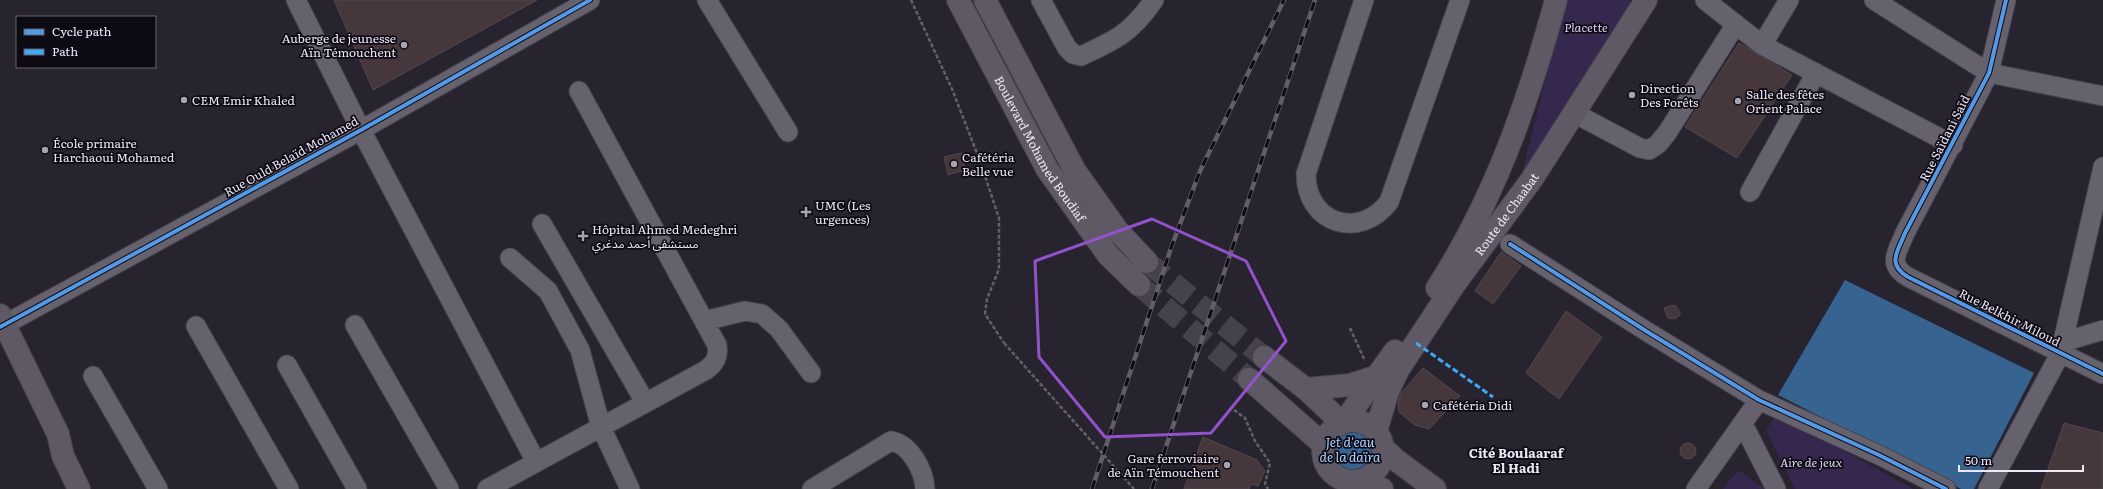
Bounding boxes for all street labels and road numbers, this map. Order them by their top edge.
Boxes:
street label: Boulevard Mohamed Boudiaf [990,72,1091,226]
street label: Rue Saïdani Saïd [1914,91,1974,184]
street label: Rue Ould Belaïd Mohamed [221,111,362,200]
street label: Route de Chaabat [1470,169,1543,259]
street label: Rue Belkhir Miloud [1956,284,2064,351]

